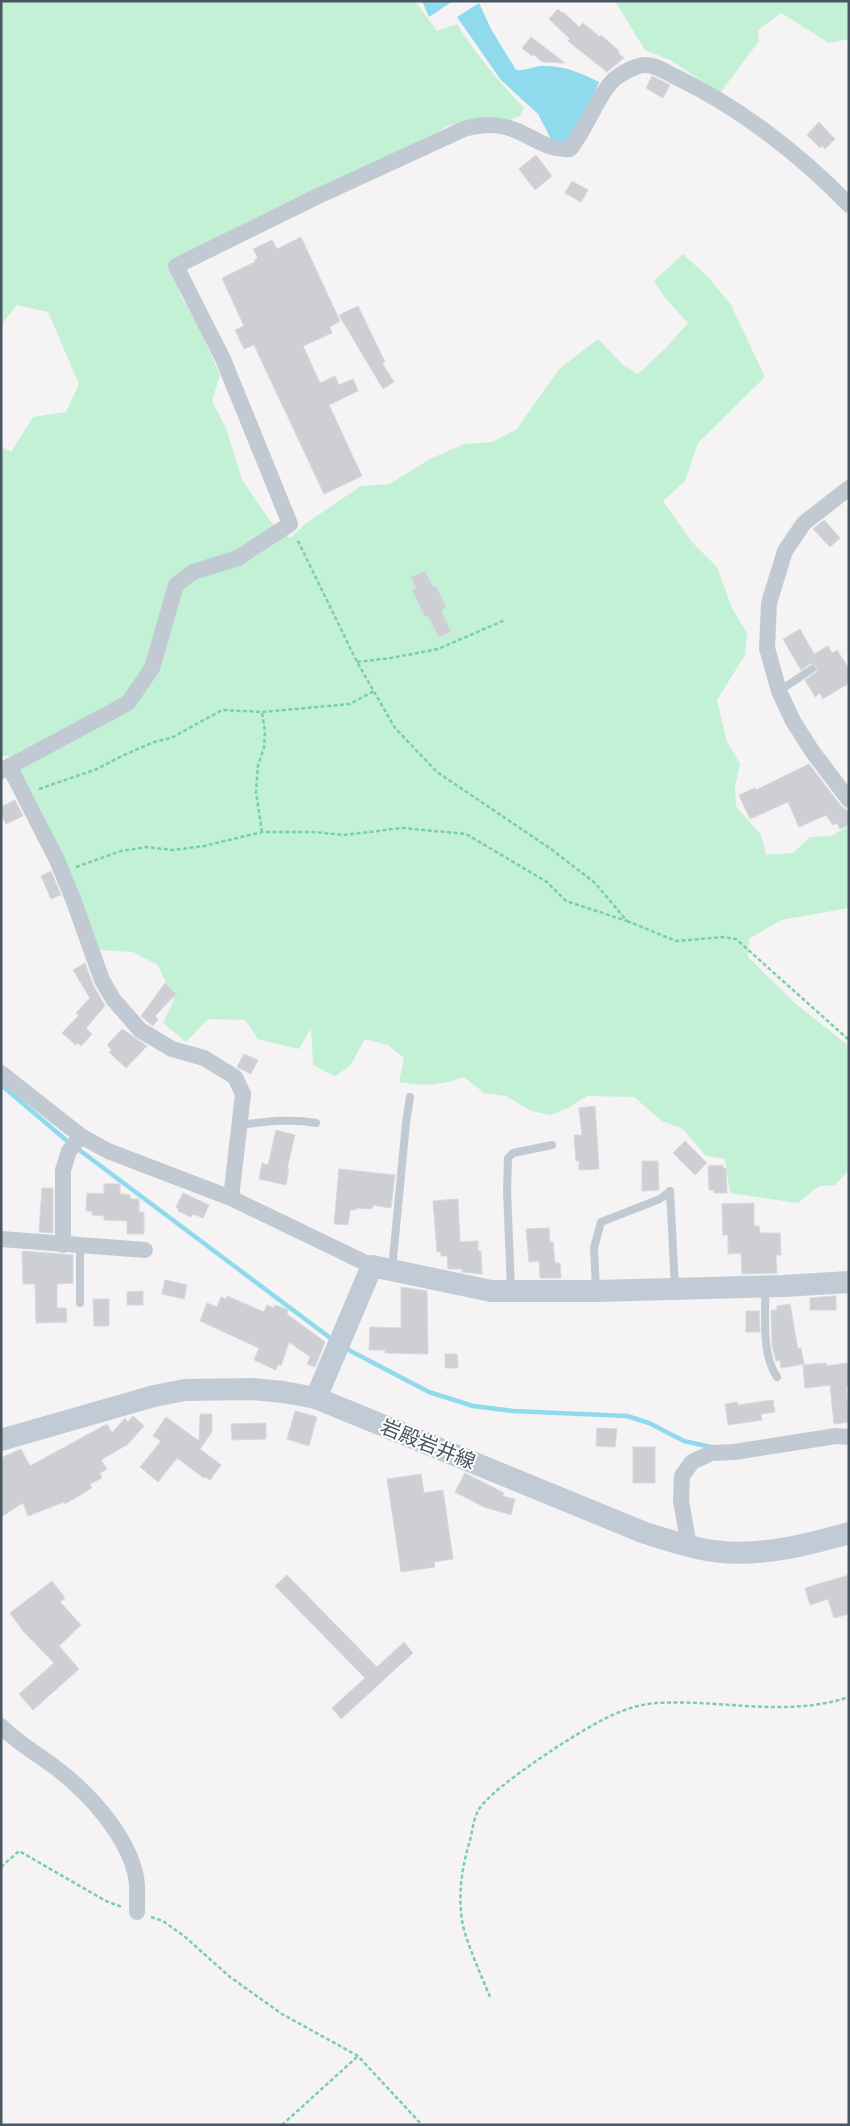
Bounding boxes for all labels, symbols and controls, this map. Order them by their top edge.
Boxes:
street label: 岩殿岩井線 [376,1412,480,1477]

